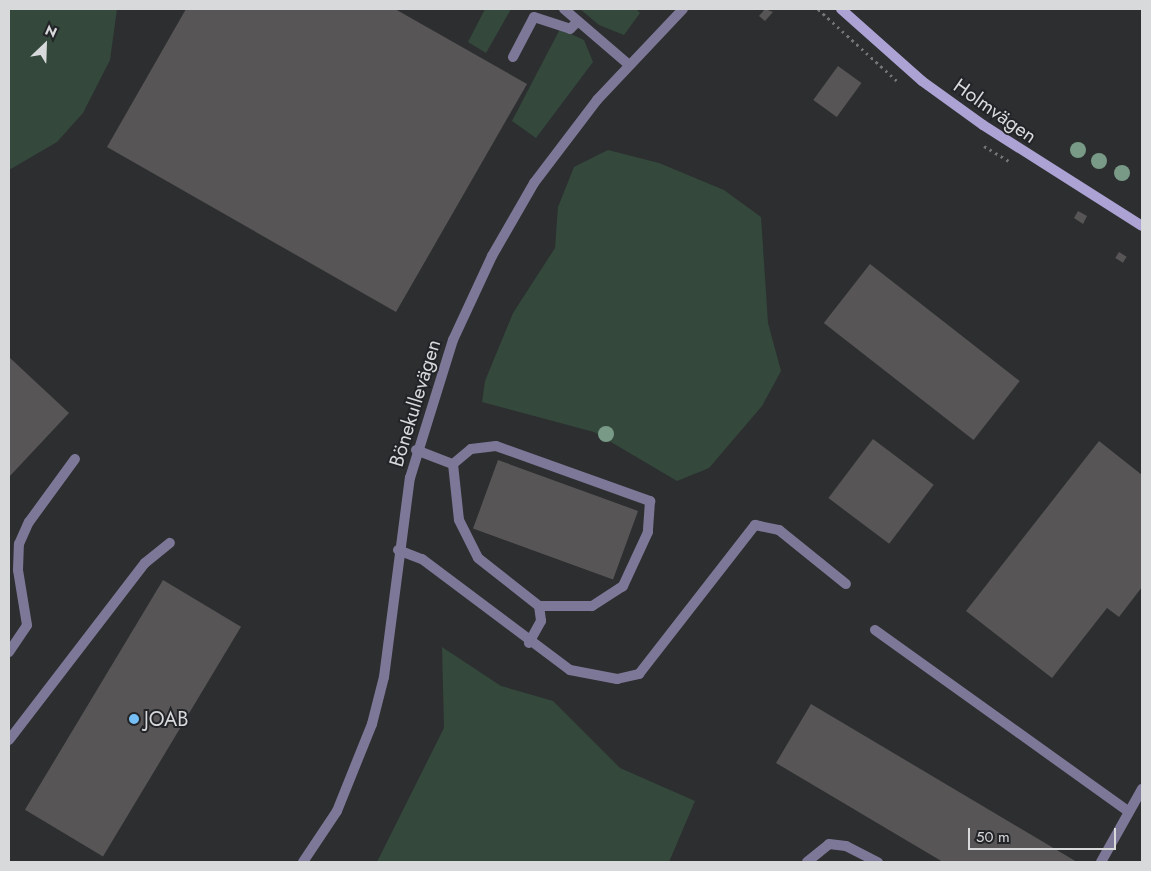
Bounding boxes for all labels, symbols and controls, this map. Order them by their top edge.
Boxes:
north arrow [20,20,70,70]
text: N [42,20,60,43]
street label: Holmvägen [949,74,1041,148]
street label: Bönekullevägen [384,336,446,470]
place label: JOAB [144,707,188,731]
marker: JOAB [128,713,140,725]
scale bar [971,818,1118,850]
text: 50 m [976,826,1010,848]

